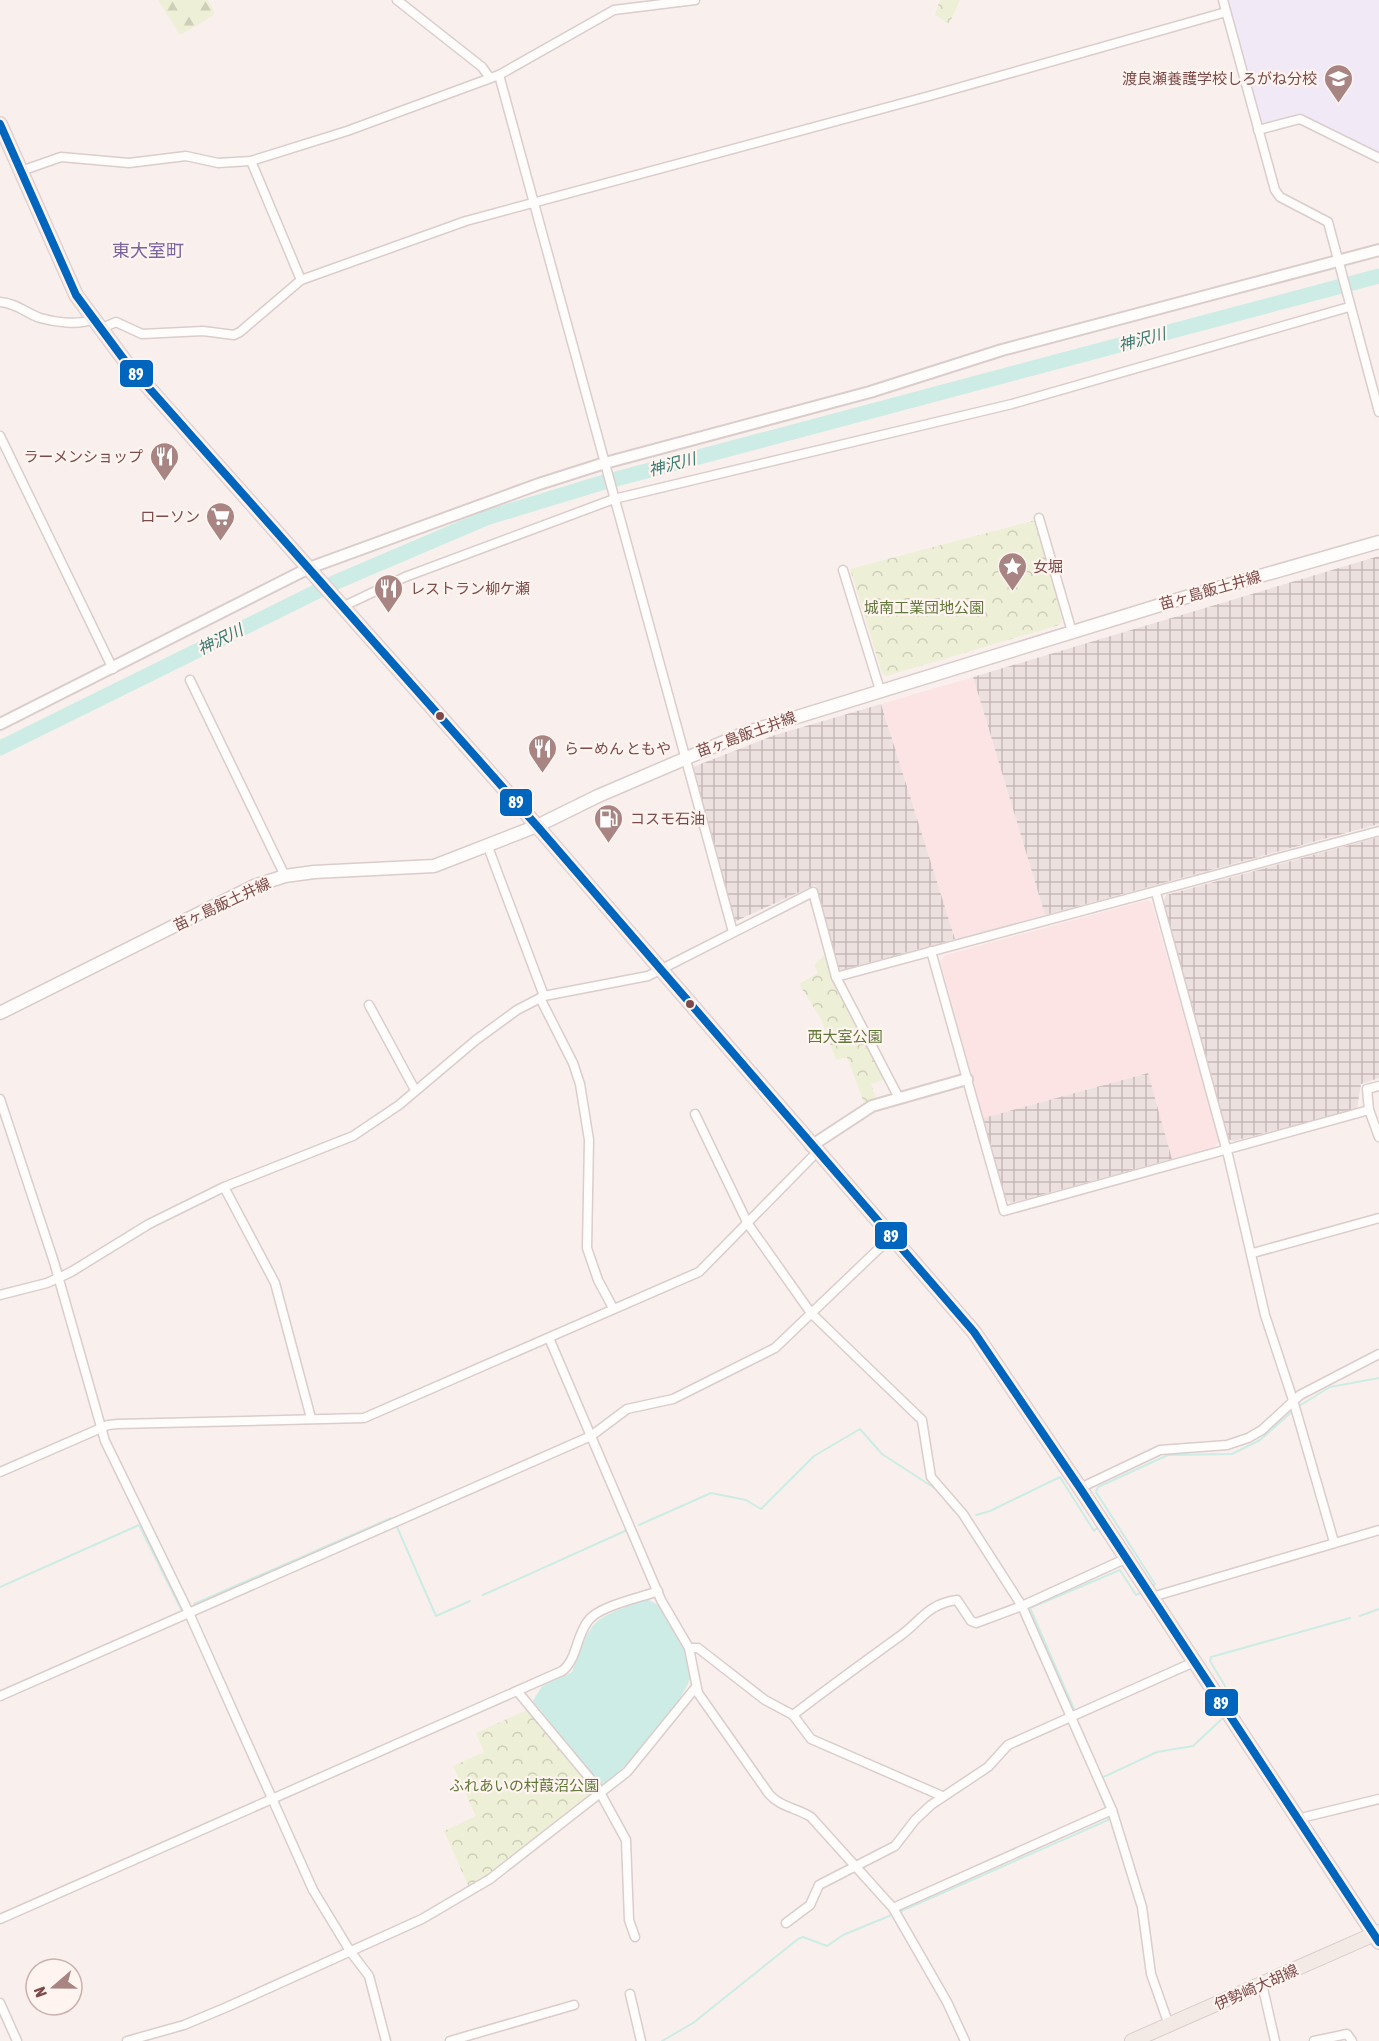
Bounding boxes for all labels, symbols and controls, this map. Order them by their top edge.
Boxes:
school or university icon: 渡良瀬養護学校しろがね分校 [1322,62,1354,104]
place label: 渡良瀬養護学校しろがね分校 [1122,70,1317,87]
district label: 東大室町 [112,240,184,261]
water label: 神沢川 [1116,324,1169,354]
line badge: 89 [119,359,154,388]
text: 89 [128,365,144,383]
restaurant icon: ラーメンショップ [148,440,180,482]
place label: ラーメンショップ [24,448,143,465]
water label: 神沢川 [646,449,699,479]
supermarket icon: ローソン [205,500,237,542]
place label: ローソン [140,508,200,525]
place icon: 女堀 [996,550,1028,592]
place label: 女堀 [1033,558,1063,575]
street label: 苗ヶ島飯土井線 [1157,567,1263,613]
restaurant icon: レストラン柳ケ瀬 [373,572,405,614]
place label: レストラン柳ケ瀬 [410,580,530,597]
park label: 城南工業団地公園 [864,599,984,616]
water label: 神沢川 [194,620,247,658]
street label: 苗ヶ島飯土井線 [694,708,798,760]
unlabelled marker [434,710,446,722]
restaurant icon: らーめん ともや [527,732,559,774]
place label: らーめん ともや [564,740,671,757]
line badge: 89 [499,788,533,817]
text: 89 [508,793,524,811]
fuel station icon: コスモ石油 [593,802,625,844]
place label: コスモ石油 [630,810,705,827]
street label: 苗ヶ島飯土井線 [171,874,273,934]
unlabelled marker [684,998,696,1010]
park label: 西大室公園 [807,1028,883,1045]
line badge: 89 [874,1221,908,1250]
text: 89 [883,1227,899,1245]
line badge: 89 [1204,1688,1239,1717]
text: 89 [1213,1694,1229,1712]
park label: ふれあいの村葭沼公園 [449,1777,599,1794]
north arrow [24,1957,84,2017]
street label: 伊勢崎大胡線 [1211,1961,1301,2013]
text: N [30,1985,50,2000]

